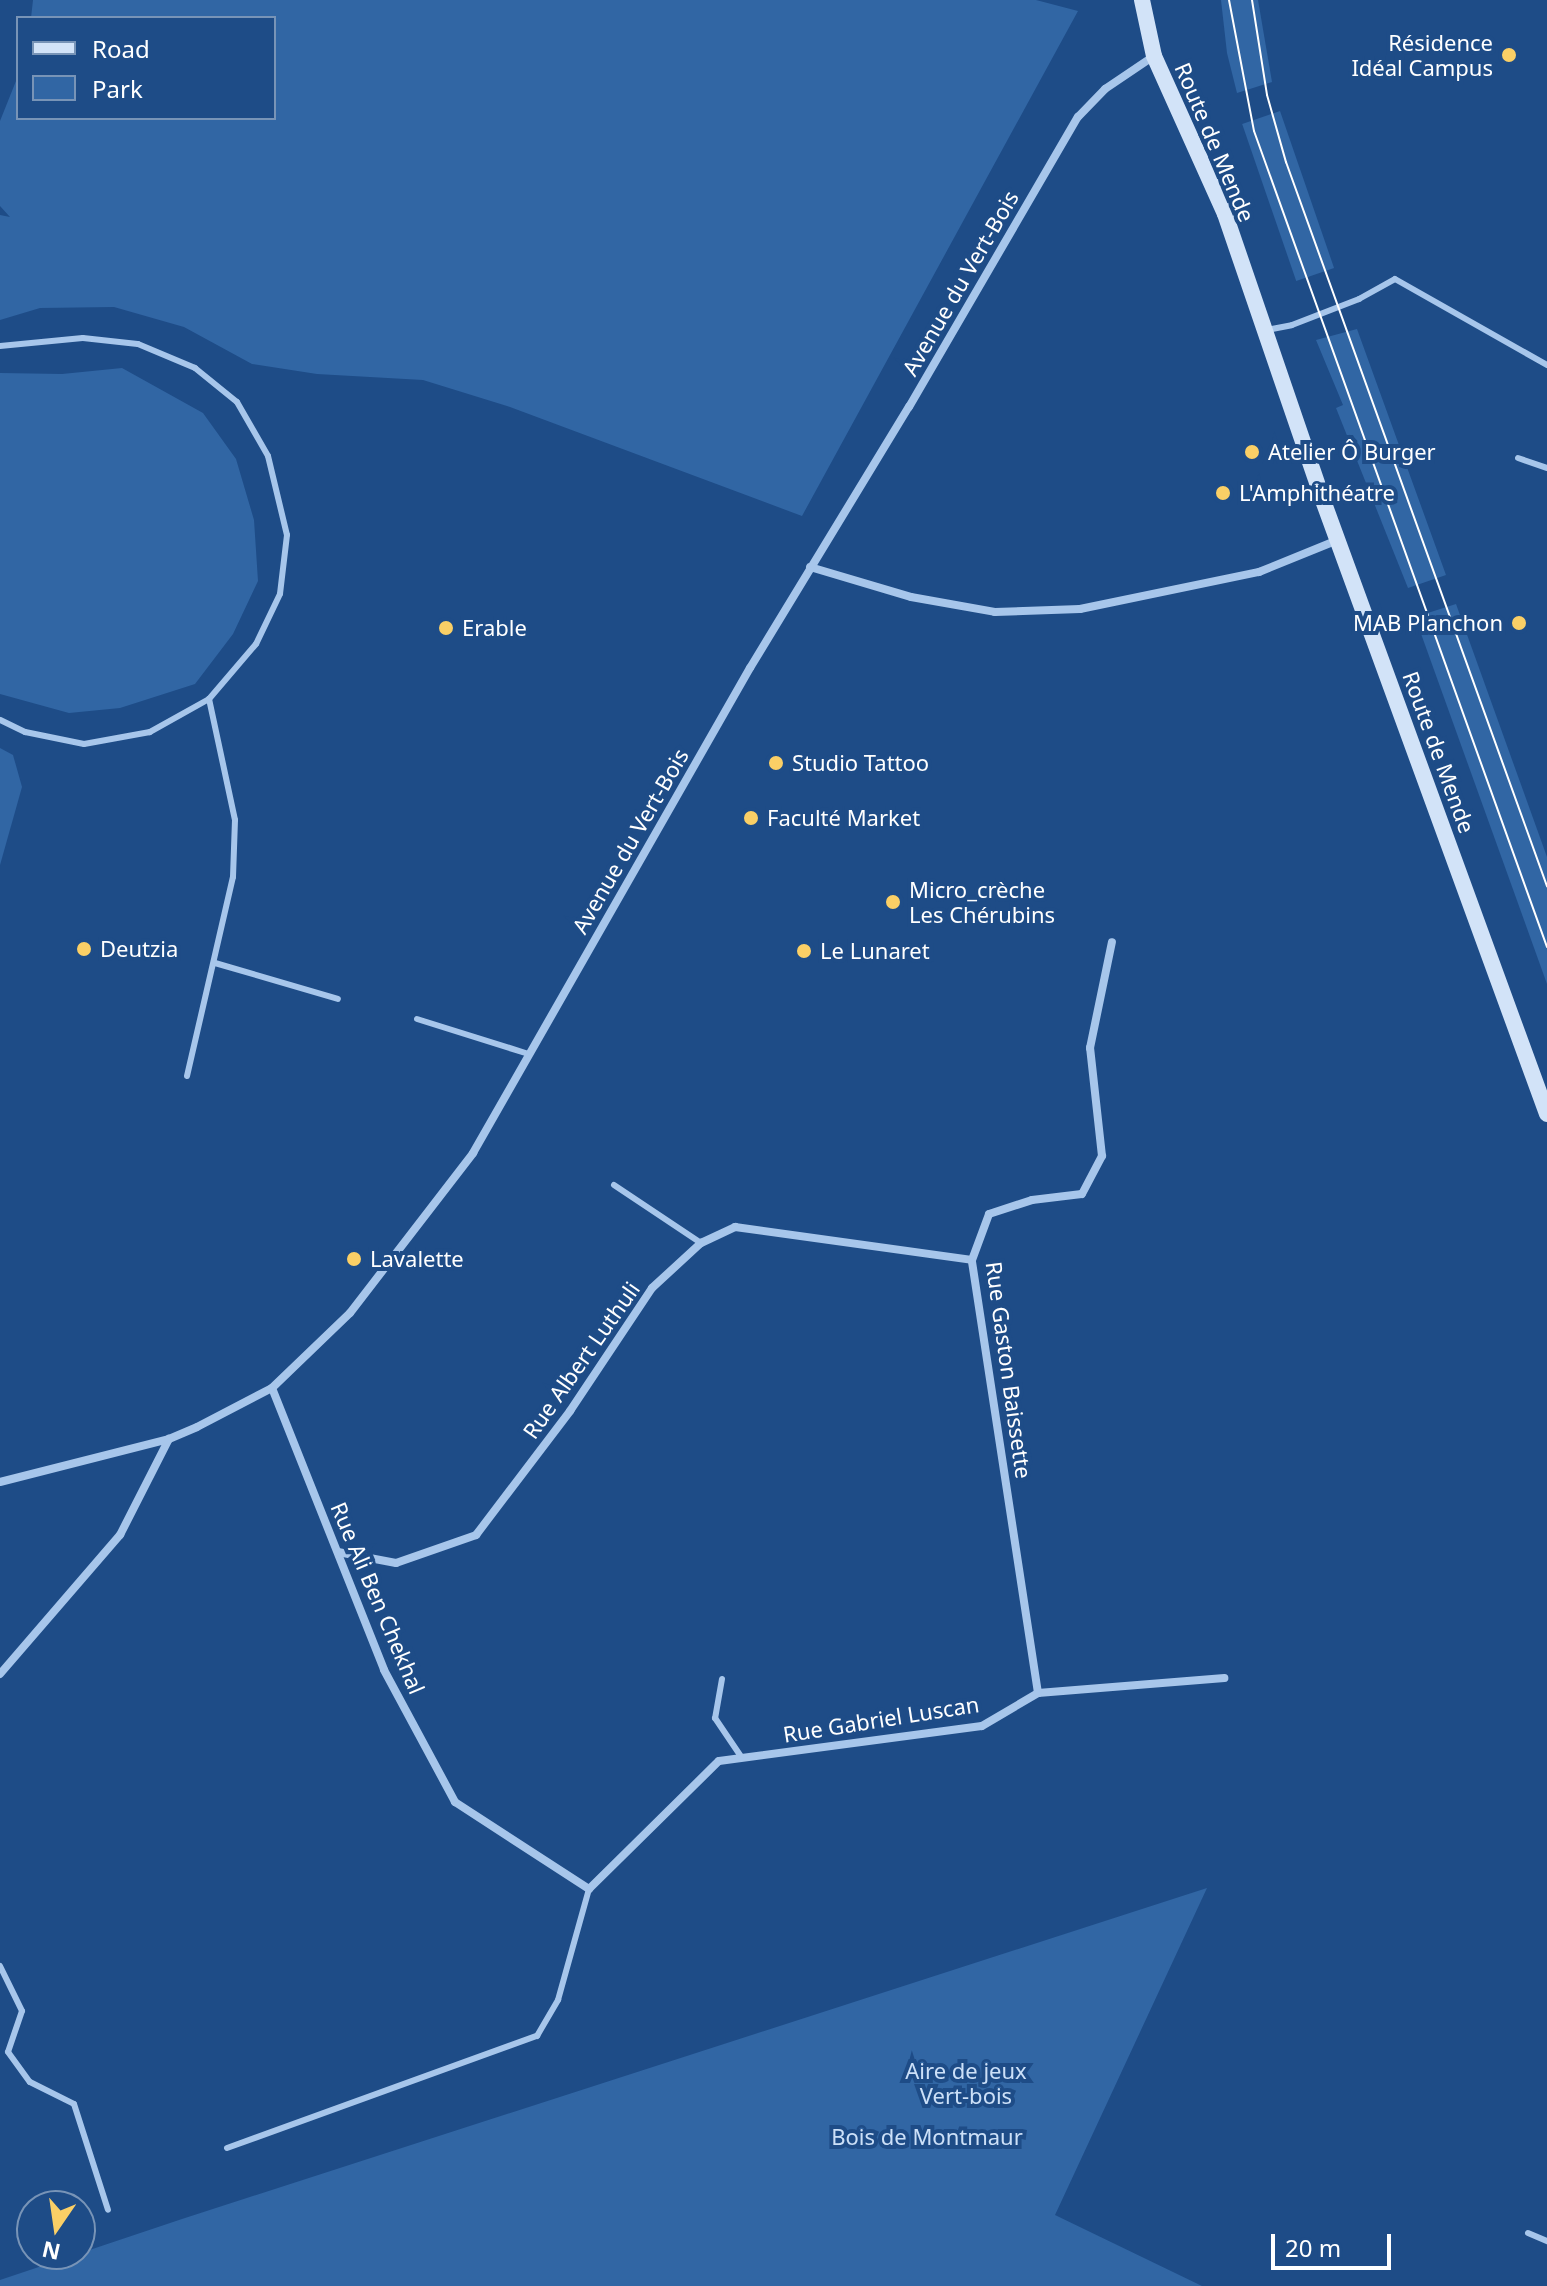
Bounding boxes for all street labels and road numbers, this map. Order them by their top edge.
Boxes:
street label: Route de Mende [1170,59,1260,225]
street label: Avenue du Vert-Bois [896,186,1024,380]
street label: Route de Mende [1397,668,1481,836]
street label: Avenue du Vert-Bois [566,744,694,938]
street label: Rue Gaston Baissette [981,1260,1037,1480]
street label: Rue Albert Luthuli [517,1276,645,1444]
street label: Rue Ali Ben Chekhal [326,1498,430,1698]
street label: Rue Gabriel Luscan [781,1690,981,1748]

